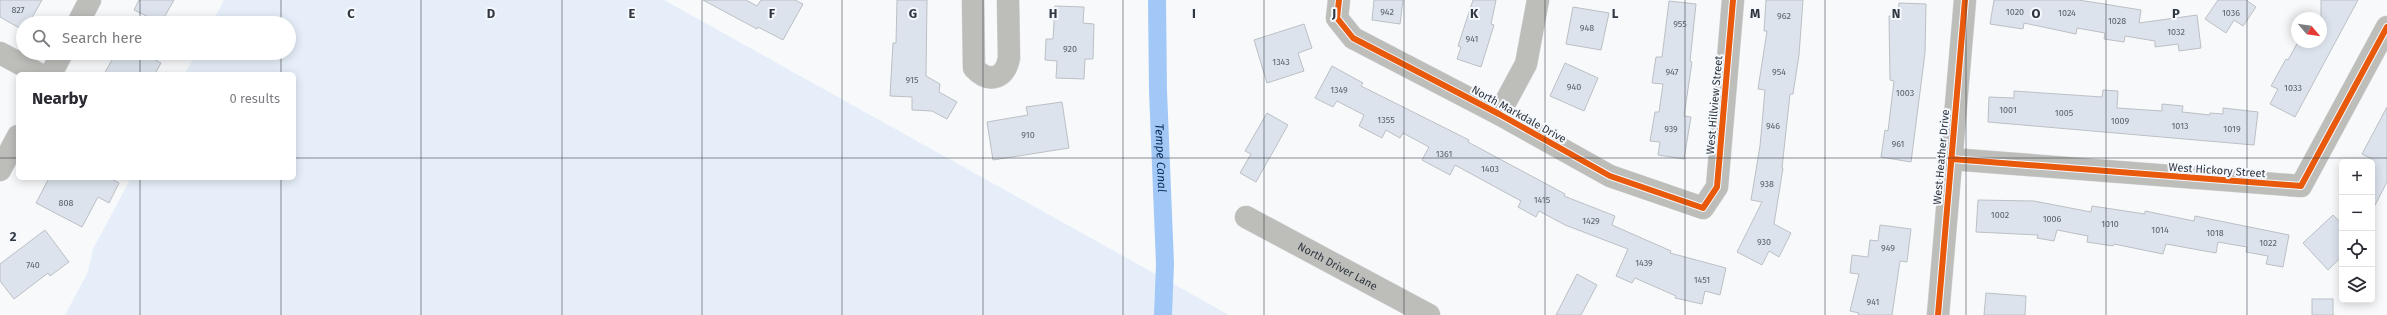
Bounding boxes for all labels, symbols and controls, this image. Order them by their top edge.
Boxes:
house number: 827 [11,5,25,15]
text: C [347,6,355,21]
text: D [487,6,496,21]
text: E [629,6,636,21]
text: F [769,6,776,21]
text: G [909,6,917,21]
text: H [1049,6,1057,21]
text: I [1192,6,1196,21]
text: J [1331,6,1336,21]
text: K [1470,6,1479,21]
text: L [1612,6,1619,21]
text: M [1750,6,1760,21]
text: N [1892,6,1900,21]
text: O [2032,6,2041,21]
text: P [2172,6,2180,21]
house number: 942 [1380,7,1394,17]
house number: 1020 [2006,7,2024,17]
house number: 1024 [2058,8,2076,18]
house number: 1036 [2222,8,2240,18]
house number: 962 [1777,11,1791,21]
north arrow [2291,12,2327,48]
search box [16,16,296,60]
house number: 1028 [2108,16,2126,26]
house number: 955 [1673,19,1687,29]
house number: 948 [1580,23,1594,33]
icon: search [30,27,52,49]
house number: 1032 [2167,27,2185,37]
text: Search here [62,29,142,47]
house number: 941 [1466,34,1478,44]
house number: 920 [1063,44,1077,54]
street label: West Hillview Street [1704,55,1725,155]
house number: 1343 [1272,57,1290,67]
house number: 947 [1665,67,1679,77]
house number: 954 [1772,67,1786,77]
house number: 915 [906,75,919,85]
house number: 940 [1567,82,1581,92]
street label: North Markdale Drive [1469,83,1568,146]
house number: 1033 [2284,83,2302,93]
house number: 1349 [1330,85,1348,95]
text: Nearby [32,88,87,109]
house number: 1003 [1896,88,1914,98]
text: 0 results [229,91,280,106]
house number: 1001 [1999,105,2017,115]
house number: 1005 [2055,108,2074,118]
street label: West Heather Drive [1931,109,1952,205]
house number: 1355 [1377,115,1395,125]
house number: 1009 [2111,116,2130,126]
house number: 946 [1766,121,1780,131]
house number: 1013 [2171,121,2189,131]
water label: Tempe Canal [1152,123,1169,193]
house number: 939 [1664,124,1678,134]
house number: 1019 [2223,124,2241,134]
house number: 910 [1021,130,1035,140]
house number: 961 [1892,139,1904,149]
house number: 1361 [1436,149,1452,159]
map controls [2339,159,2375,303]
button: + [2339,159,2375,195]
street label: West Hickory Street [2168,161,2266,180]
house number: 1403 [1481,164,1499,174]
house number: 938 [1760,179,1774,189]
house number: 1415 [1534,195,1551,205]
button: − [2339,195,2375,231]
house number: 808 [59,198,74,208]
house number: 1002 [1991,210,2009,220]
house number: 1006 [2043,214,2062,224]
house number: 1429 [1582,216,1600,226]
house number: 1010 [2101,219,2119,229]
house number: 1014 [2151,225,2169,235]
house number: 1018 [2206,228,2224,238]
text: 2 [10,229,17,244]
button: locate [2339,231,2375,267]
house number: 930 [1757,237,1771,247]
house number: 1022 [2259,238,2277,248]
street label: North Driver Lane [1295,240,1379,293]
house number: 949 [1881,243,1895,253]
house number: 1439 [1635,258,1653,268]
house number: 740 [26,260,40,270]
button: layers [2339,267,2375,303]
house number: 1451 [1694,275,1710,285]
house number: 941 [1867,297,1879,307]

